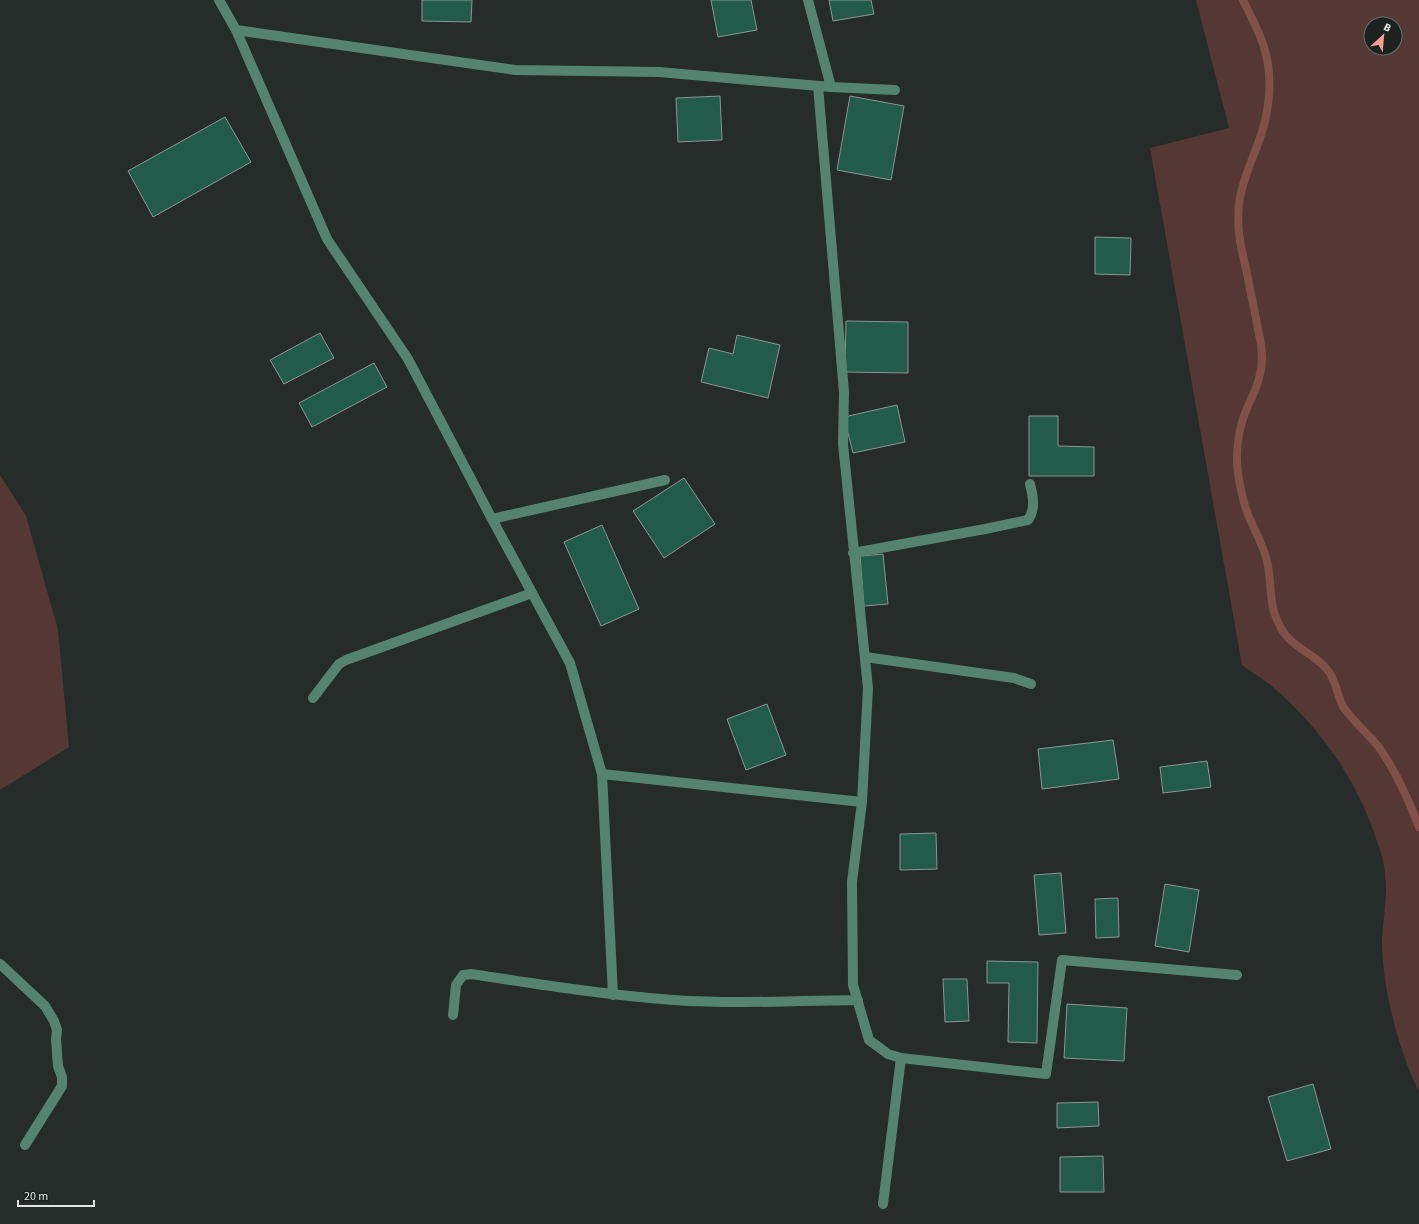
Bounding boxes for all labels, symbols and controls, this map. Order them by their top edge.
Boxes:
north arrow [1363,16,1403,56]
text: B [1381,19,1394,36]
scale bar [18,1182,94,1208]
text: 20 m [24,1188,48,1205]

